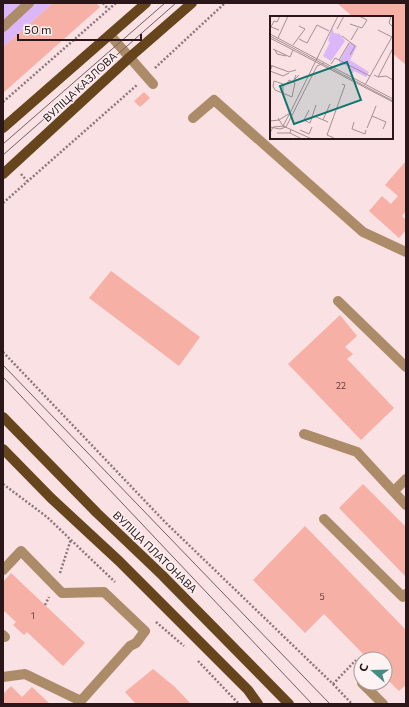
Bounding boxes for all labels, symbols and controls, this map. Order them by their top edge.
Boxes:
scale bar [18,16,141,42]
inset map [270,16,393,139]
text: 50 m [24,22,52,36]
street label: ВУЛІЦА КАЗЛОВА [40,49,119,124]
house number: 22 [336,380,346,391]
street label: ВУЛІЦА ПЛАТОНАВА [111,508,200,596]
house number: 5 [319,591,325,602]
house number: 1 [31,610,35,621]
north arrow [353,651,393,691]
text: С [356,661,371,673]

